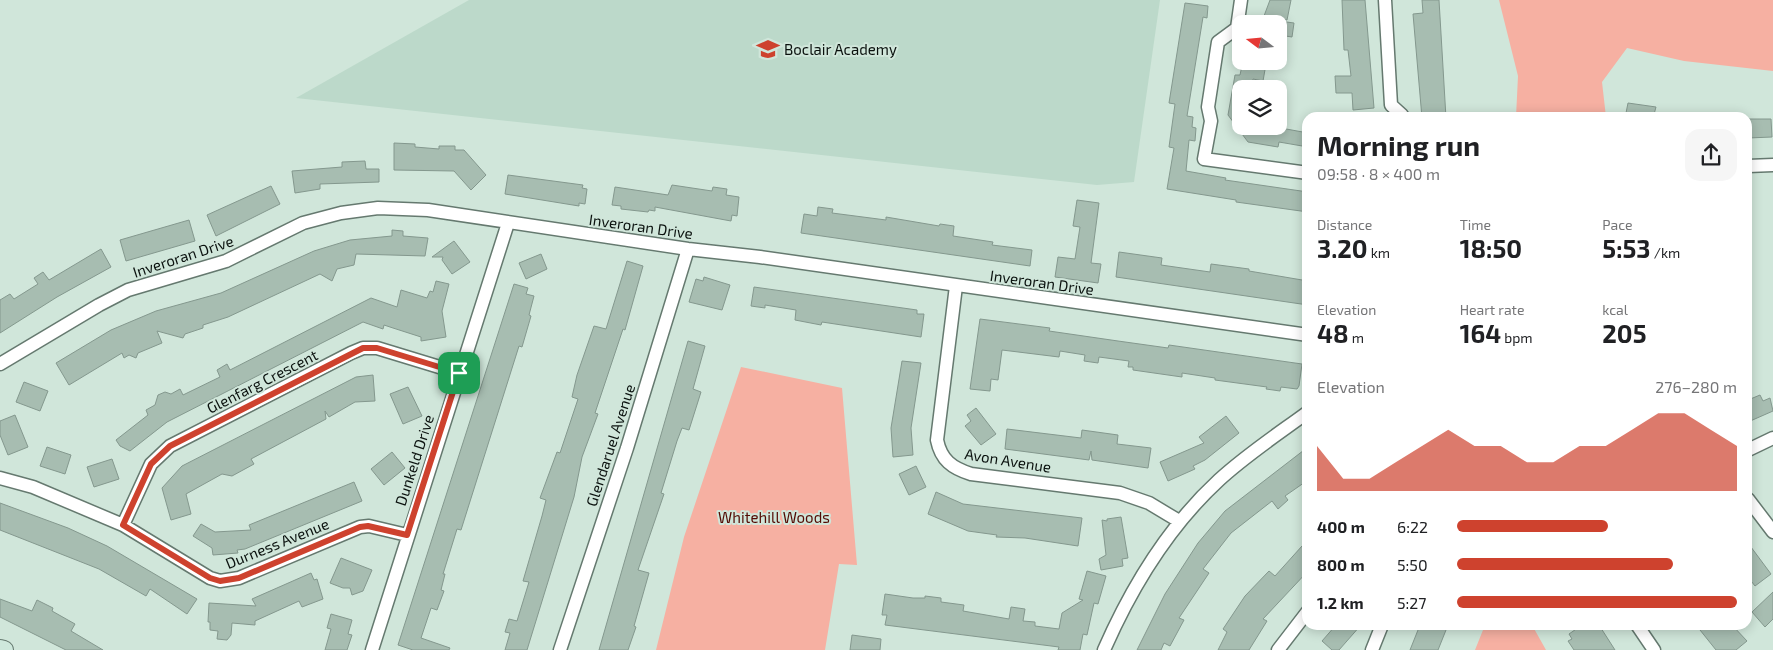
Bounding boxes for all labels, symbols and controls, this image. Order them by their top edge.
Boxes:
north arrow [1232,15,1288,70]
map controls [1232,15,1287,135]
school or university icon: Boclair Academy [755,36,781,62]
place label: Boclair Academy [784,40,897,58]
button: layers [1232,80,1287,135]
text: Morning run [1317,128,1480,162]
button: share [1685,129,1737,181]
text: 09:58 · 8 × 400 m [1317,164,1440,183]
street label: Inveroran Drive [588,210,694,242]
text: Distance [1317,216,1372,233]
text: Time [1460,216,1491,233]
text: Pace [1602,216,1632,233]
street label: Inveroran Drive [130,231,236,281]
text: 3.20 [1317,233,1368,263]
text: 18:50 [1460,233,1522,263]
text: 5:53 [1602,233,1651,263]
text: km [1368,244,1390,261]
text: /km [1651,244,1680,261]
street label: Inveroran Drive [989,266,1095,298]
text: Elevation [1317,301,1376,318]
text: Heart rate [1460,301,1524,318]
text: kcal [1602,301,1628,318]
text: 48 [1317,318,1349,348]
text: 164 [1460,318,1501,348]
text: 205 [1602,318,1646,348]
text: m [1349,329,1364,346]
text: bpm [1501,329,1533,346]
street label: Glenfarg Crescent [204,345,321,417]
pin [438,352,480,394]
icon: arrive [445,359,473,387]
text: Elevation [1317,377,1385,396]
text: 276–280 m [1655,377,1737,396]
street label: Glendaruel Avenue [582,382,638,508]
street label: Dunkeld Drive [391,412,437,508]
street label: Avon Avenue [963,444,1053,476]
park label: Whitehill Woods [718,508,830,526]
street label: Durness Avenue [223,514,331,572]
text: 400 m [1317,517,1365,536]
text: 6:22 [1397,517,1428,536]
text: 800 m [1317,555,1365,574]
text: 5:50 [1397,555,1428,574]
text: 1.2 km [1317,593,1364,612]
text: 5:27 [1397,593,1427,612]

